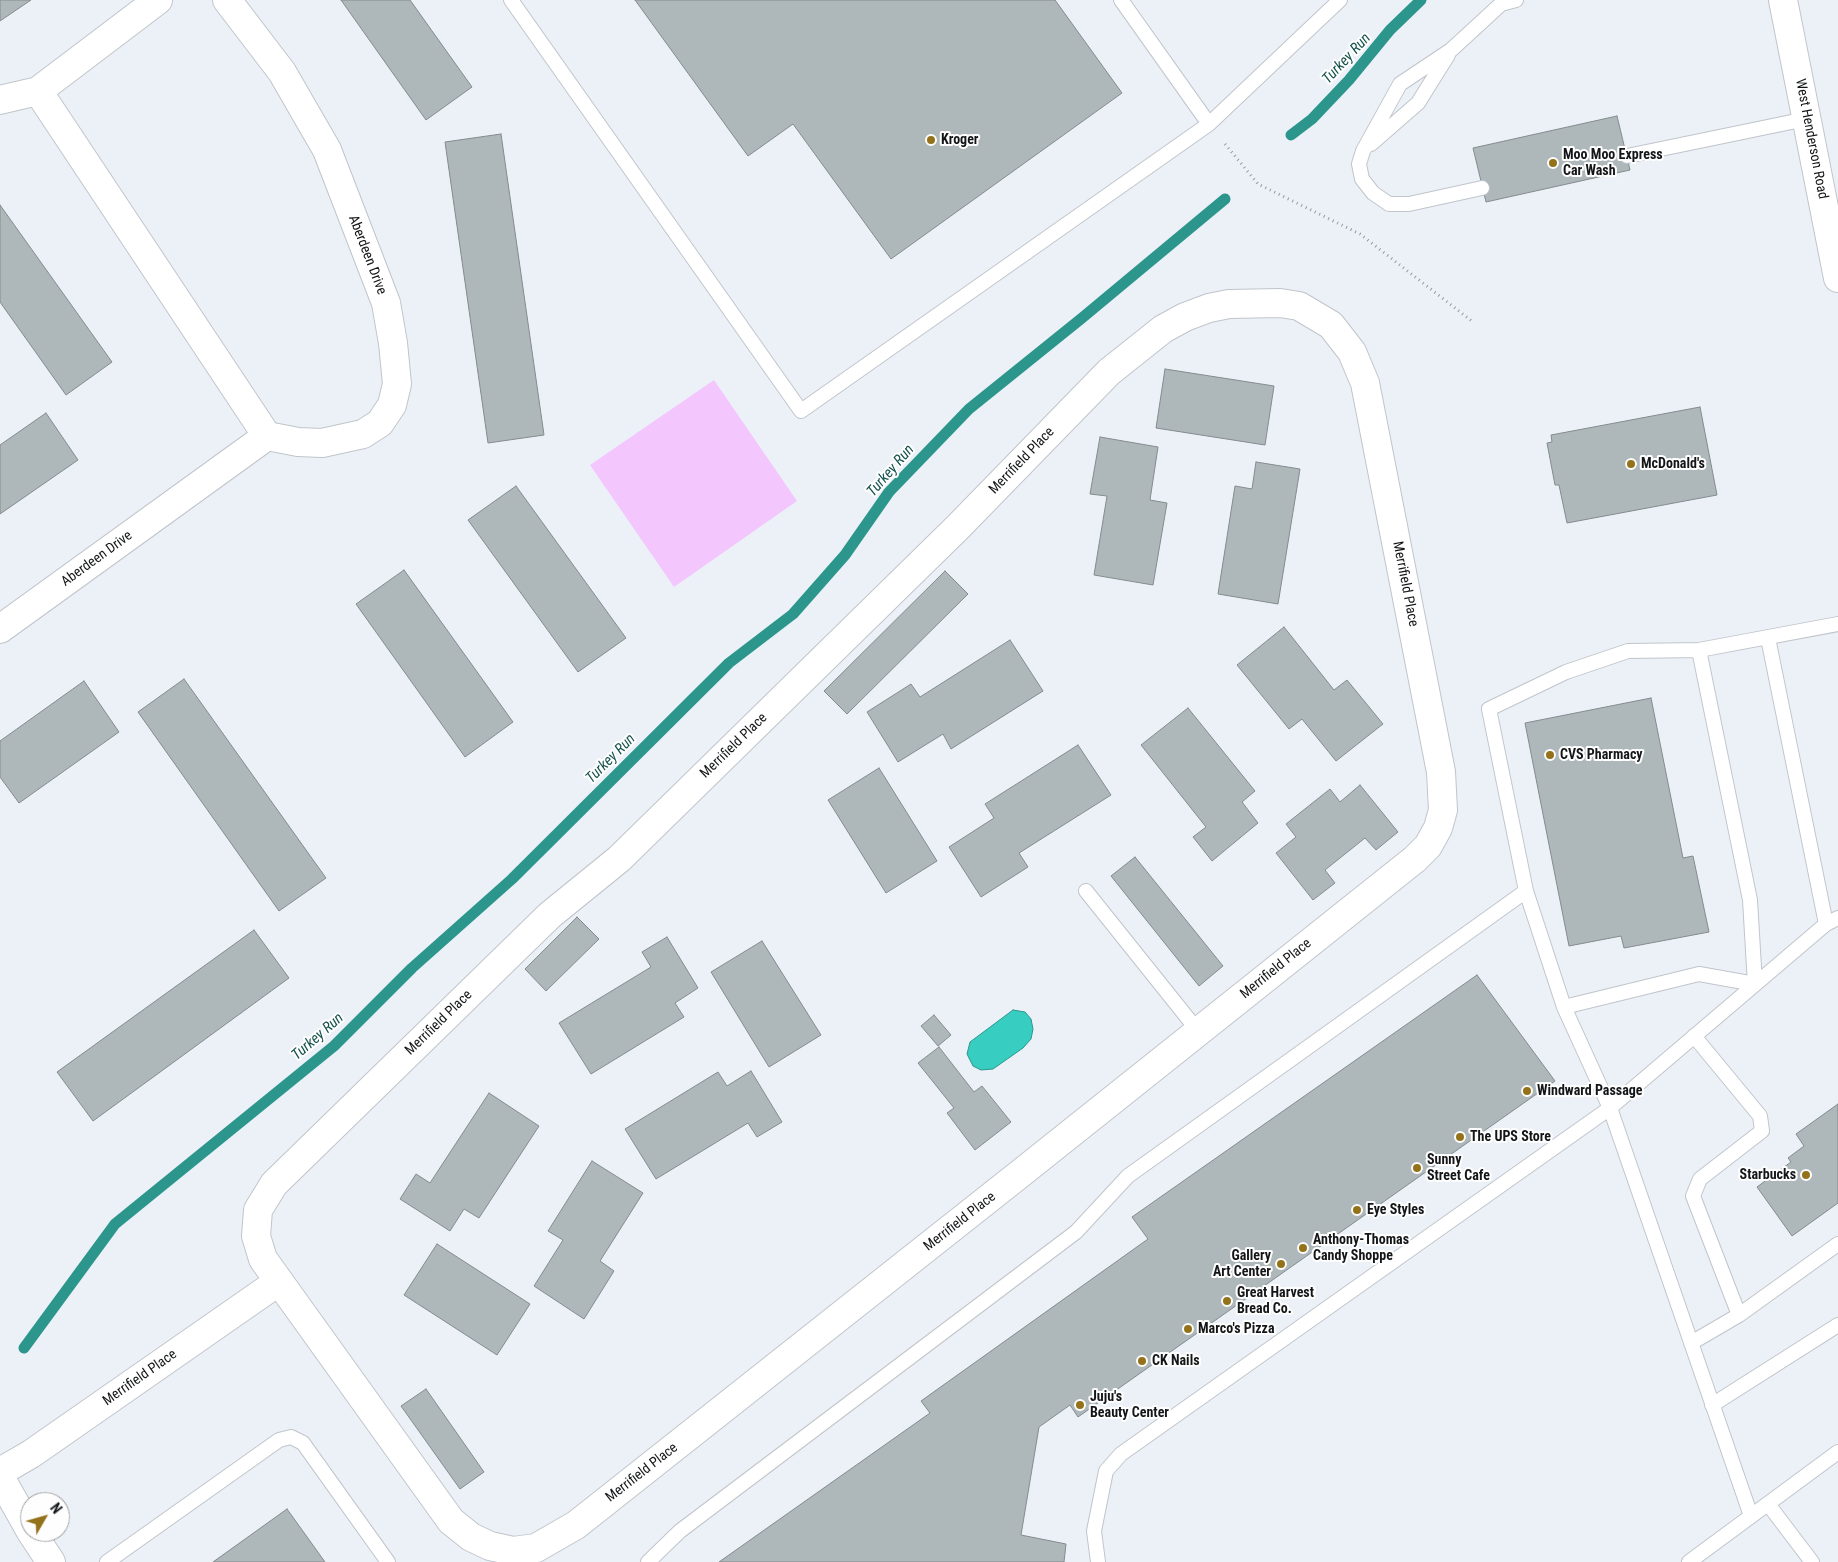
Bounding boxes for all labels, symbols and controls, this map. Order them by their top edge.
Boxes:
water label: Turkey Run [1319,30,1375,88]
street label: West Henderson Road [1791,77,1831,201]
place label: Kroger [941,132,978,148]
marker: Kroger [925,134,937,146]
place label: Moo Moo Express Car Wash [1563,147,1663,180]
marker: Moo Moo Express Car Wash [1547,157,1559,169]
street label: Aberdeen Drive [344,213,390,297]
street label: Merrifield Place [986,424,1058,498]
water label: Turkey Run [864,441,918,501]
place label: McDonald's [1641,456,1705,472]
marker: McDonald's [1625,458,1637,470]
street label: Aberdeen Drive [58,528,136,590]
street label: Merrifield Place [1389,540,1421,628]
street label: Merrifield Place [697,710,771,782]
water label: Turkey Run [582,730,640,788]
place label: CVS Pharmacy [1560,747,1643,763]
marker: CVS Pharmacy [1544,749,1556,761]
street label: Merrifield Place [1237,935,1315,1003]
street label: Merrifield Place [402,987,476,1059]
water label: Turkey Run [288,1010,348,1064]
place label: Windward Passage [1537,1083,1643,1099]
marker: Windward Passage [1521,1085,1533,1097]
place label: The UPS Store [1470,1129,1551,1145]
marker: The UPS Store [1454,1131,1466,1143]
place label: Sunny Street Cafe [1427,1152,1490,1184]
marker: Sunny Street Cafe [1411,1162,1423,1174]
place label: Starbucks [1740,1167,1796,1183]
marker: Starbucks [1800,1169,1812,1181]
street label: Merrifield Place [921,1189,999,1255]
place label: Eye Styles [1367,1202,1424,1218]
marker: Eye Styles [1351,1204,1363,1216]
place label: Anthony-Thomas Candy Shoppe [1313,1232,1409,1264]
marker: Anthony-Thomas Candy Shoppe [1297,1242,1309,1254]
place label: Gallery Art Center [1213,1248,1271,1280]
marker: Gallery Art Center [1275,1258,1287,1270]
place label: Great Harvest Bread Co. [1237,1285,1314,1318]
marker: Great Harvest Bread Co. [1221,1295,1233,1307]
place label: Marco's Pizza [1198,1321,1274,1337]
marker: Marco's Pizza [1182,1323,1194,1335]
street label: Merrifield Place [100,1346,180,1410]
place label: CK Nails [1152,1353,1200,1369]
marker: CK Nails [1136,1355,1148,1367]
place label: Juju's Beauty Center [1090,1389,1169,1421]
marker: Juju's Beauty Center [1074,1399,1086,1411]
street label: Merrifield Place [603,1440,681,1506]
north arrow [20,1492,70,1542]
text: N [47,1500,65,1517]

